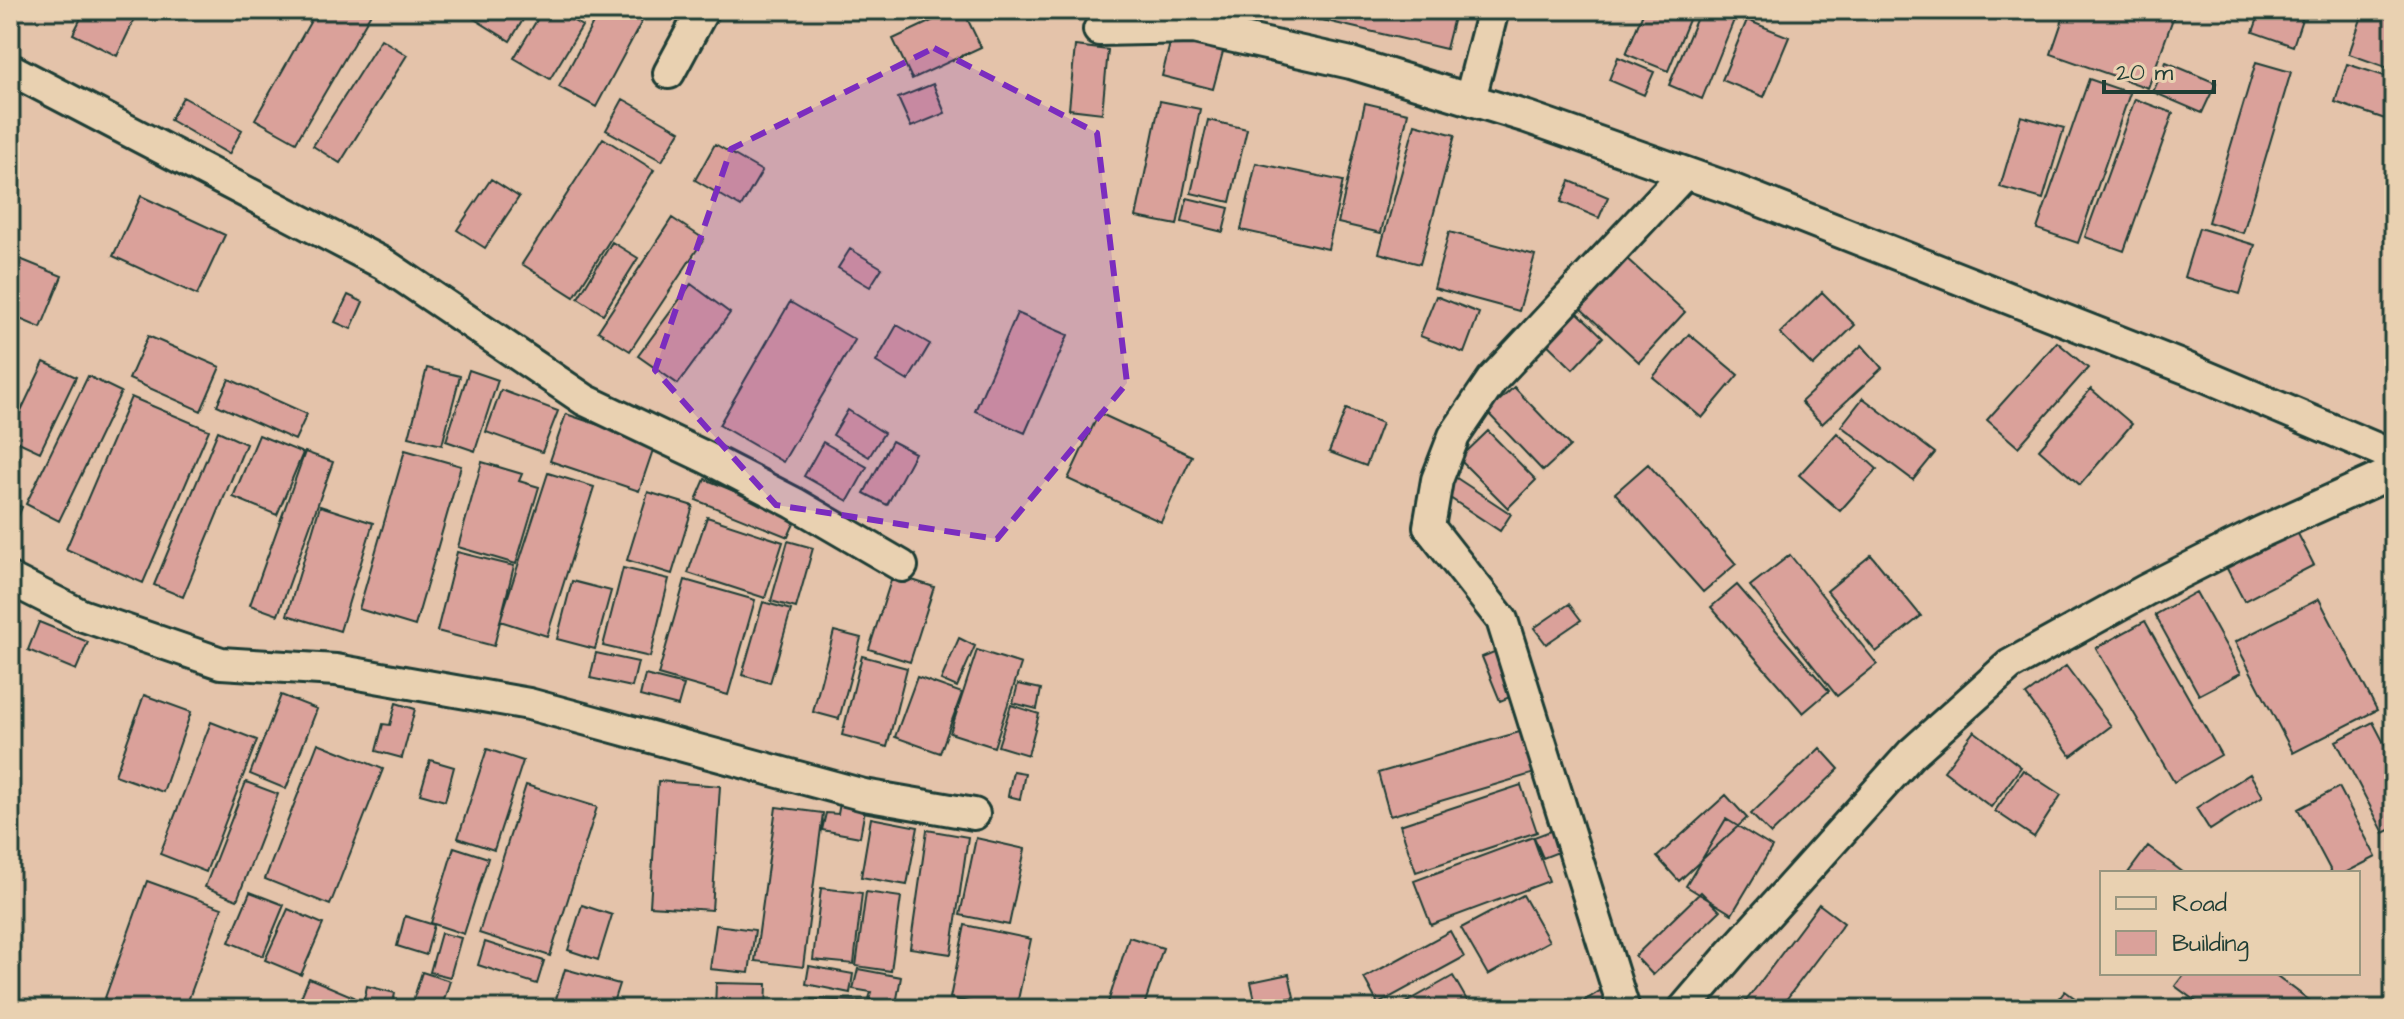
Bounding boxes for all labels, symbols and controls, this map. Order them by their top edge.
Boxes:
scale bar [2104,44,2214,94]
text: 20 m [2116,56,2173,90]
legend [2100,871,2360,975]
text: Road [2172,887,2227,921]
text: Building [2172,927,2249,962]

